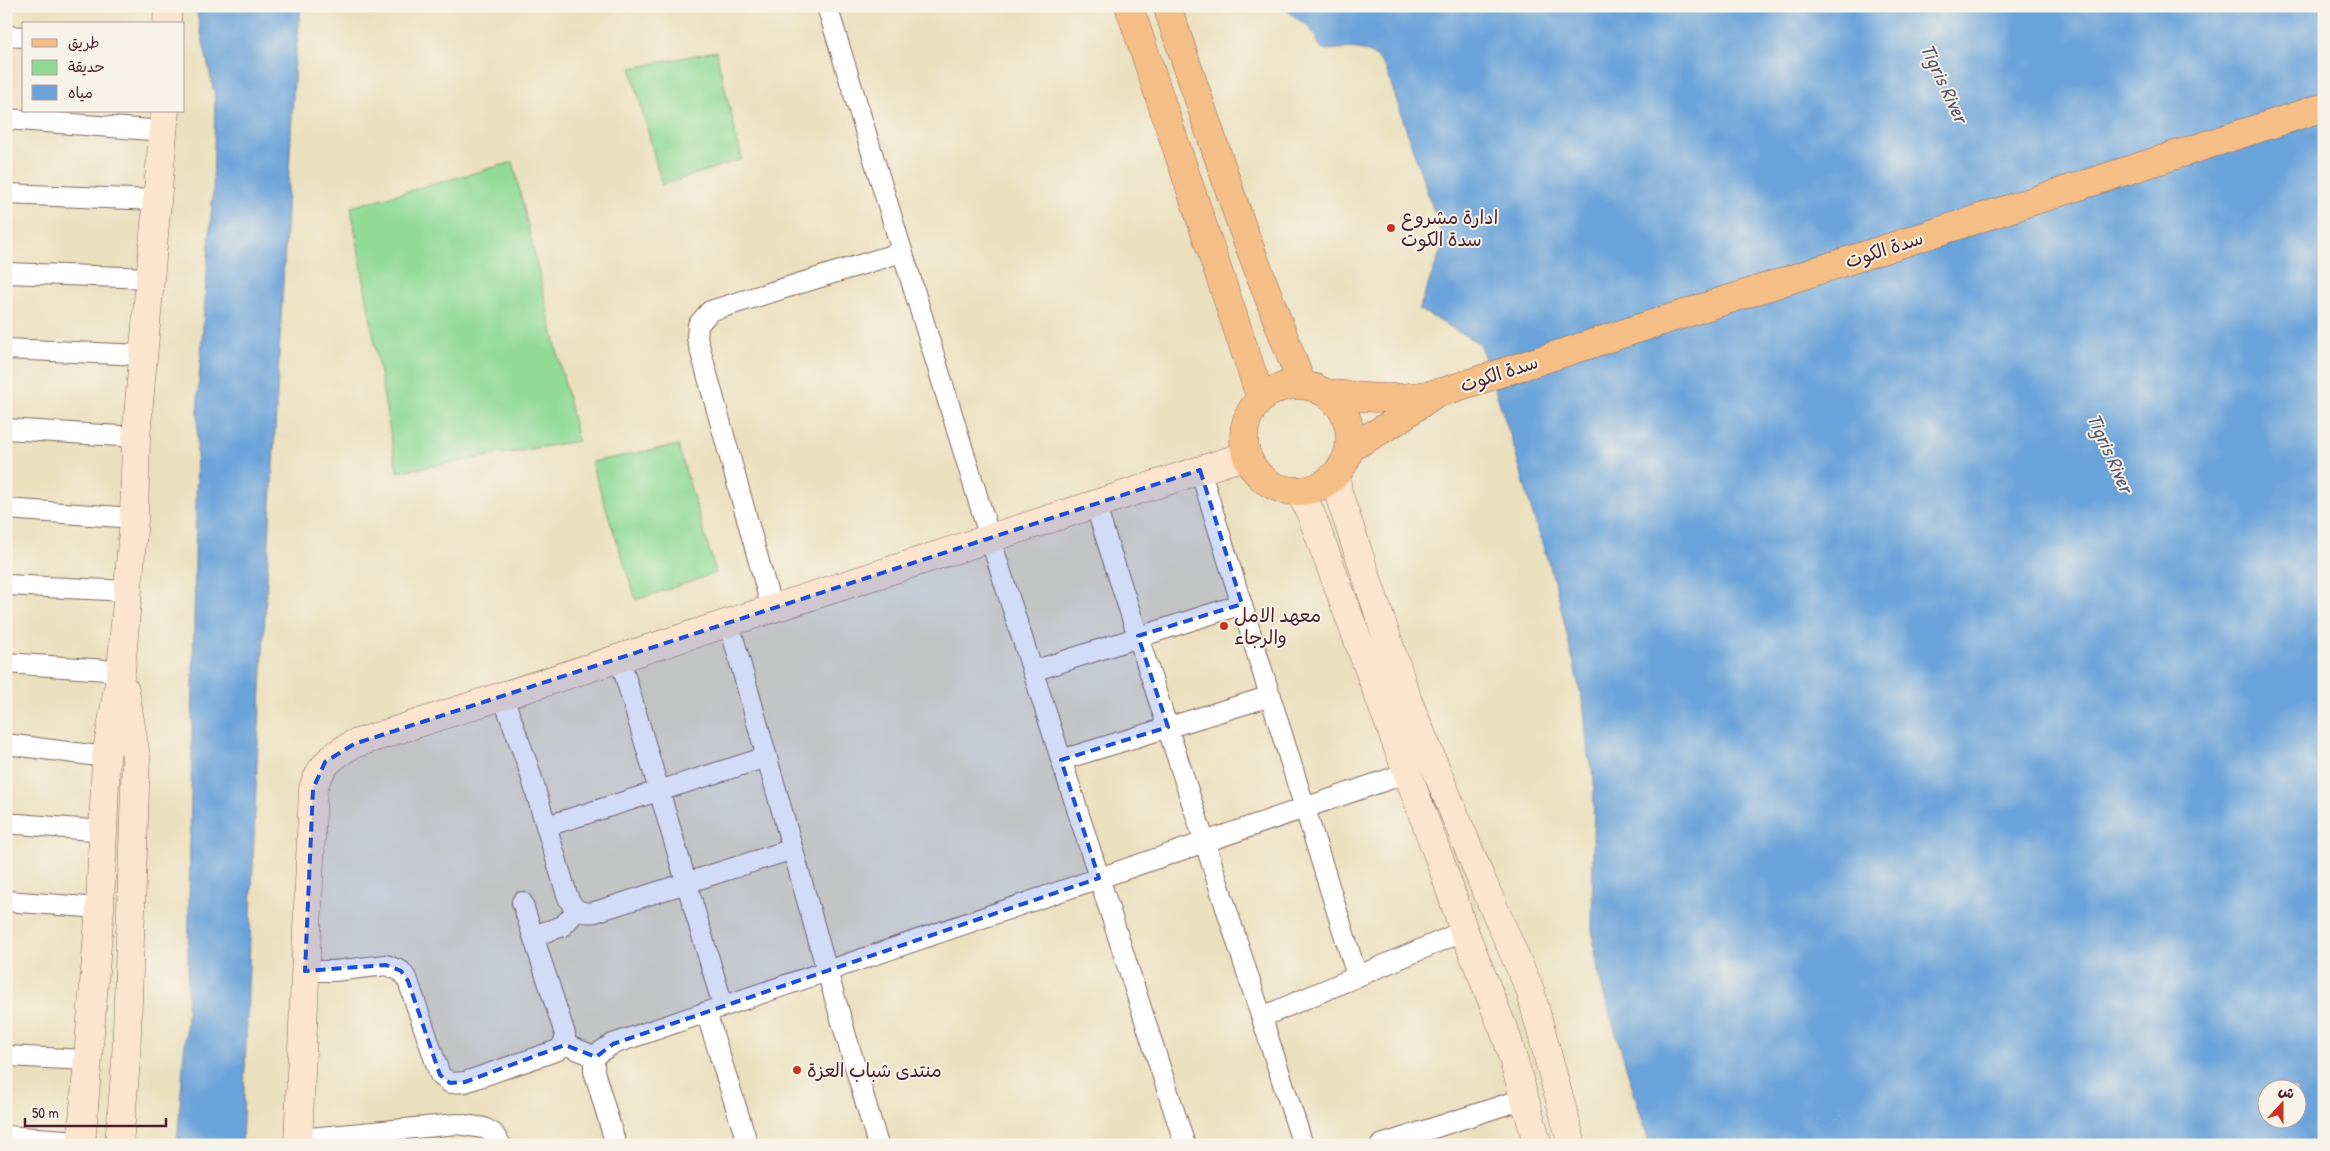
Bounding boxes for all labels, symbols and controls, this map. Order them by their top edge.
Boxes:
legend [22,22,185,112]
text: طريق [68,32,100,53]
water label: Tigris River [1914,39,1976,129]
text: حديقة [68,56,105,77]
text: مياه [68,82,93,103]
place label: ادارة مشروع سدة الكوت [1401,204,1498,252]
marker: ادارة مشروع سدة الكوت [1385,222,1397,234]
street label: سدة الكوت [1842,224,1926,274]
street label: سدة الكوت [1457,348,1541,398]
water label: Tigris River [2081,409,2141,500]
place label: معهد الامل والرجاء [1234,602,1321,650]
marker: معهد الامل والرجاء [1218,620,1230,632]
place label: منتدى شباب العزة [807,1057,942,1083]
marker: منتدى شباب العزة [791,1064,803,1076]
north arrow [2258,1078,2308,1128]
text: ش [2276,1080,2297,1103]
scale bar [25,1096,166,1128]
text: 50 m [32,1102,59,1123]

